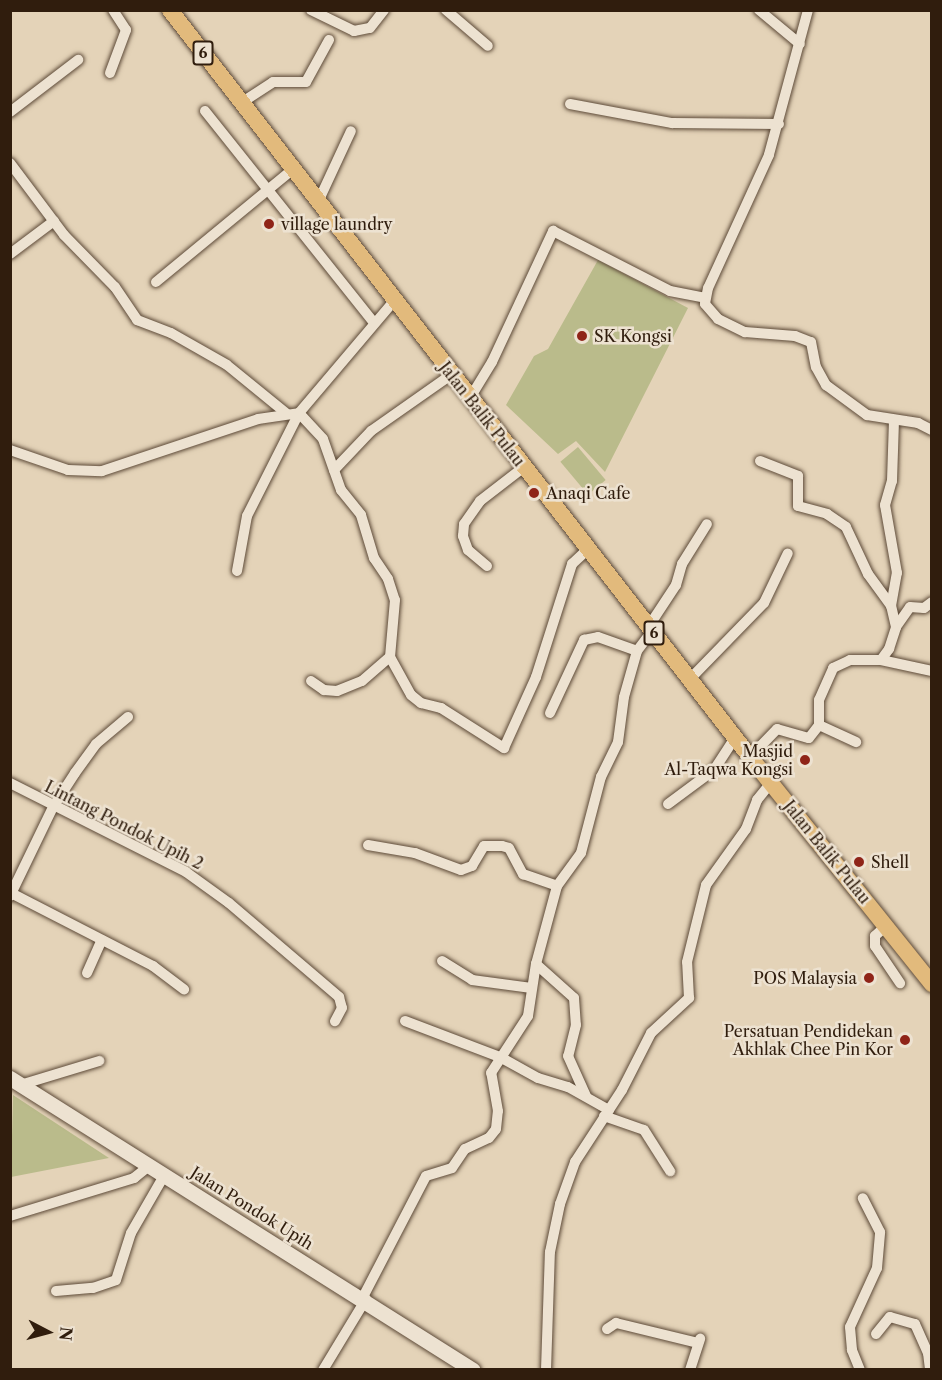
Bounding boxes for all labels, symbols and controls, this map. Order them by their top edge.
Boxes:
road number: 6 [192,41,214,65]
place label: village laundry [281,214,393,234]
marker: village laundry [262,217,276,231]
place label: SK Kongsi [594,326,672,346]
marker: SK Kongsi [575,329,589,343]
street label: Jalan Balik Pulau [435,358,529,470]
place label: Anaqi Cafe [546,483,630,503]
marker: Anaqi Cafe [527,486,541,500]
road number: 6 [644,621,664,645]
place label: Masjid Al-Taqwa Kongsi [664,741,793,779]
marker: Masjid Al-Taqwa Kongsi [798,753,812,767]
street label: Lintang Pondok Upih 2 [41,777,207,873]
street label: Jalan Balik Pulau [779,796,875,908]
place label: Shell [871,852,909,872]
marker: Shell [852,855,866,869]
place label: POS Malaysia [753,968,857,988]
marker: POS Malaysia [862,971,876,985]
place label: Persatuan Pendidekan Akhlak Chee Pin Kor [724,1021,893,1059]
marker: Persatuan Pendidekan Akhlak Chee Pin Kor [898,1033,912,1047]
street label: Jalan Pondok Upih [187,1162,317,1254]
north arrow [18,1302,78,1362]
text: N [55,1326,77,1342]

